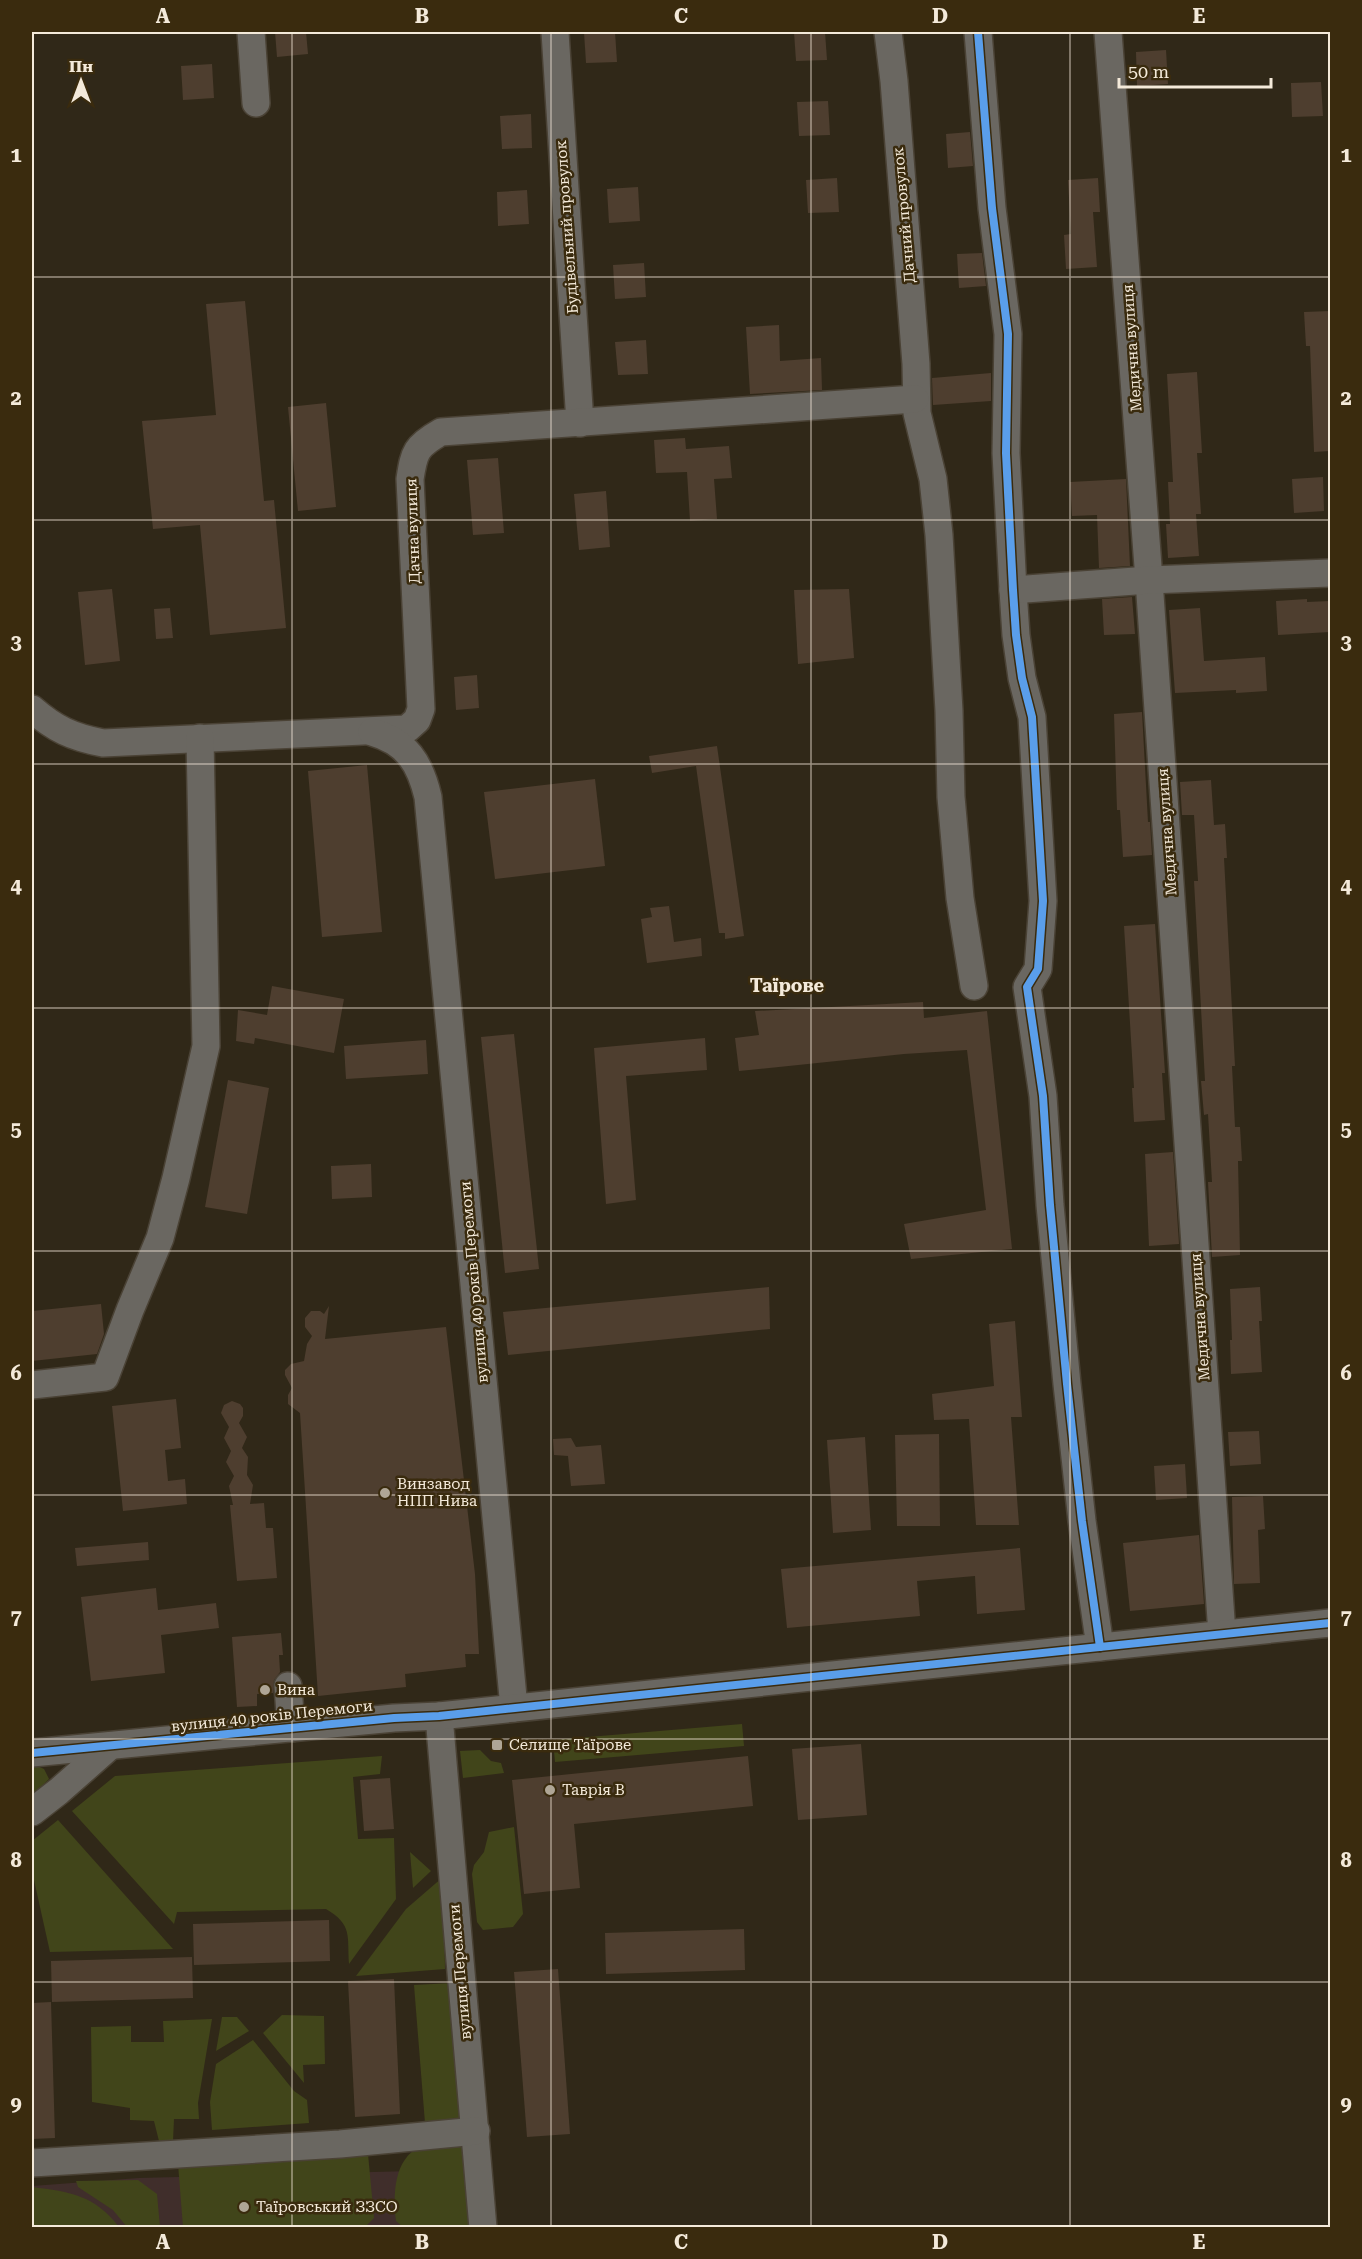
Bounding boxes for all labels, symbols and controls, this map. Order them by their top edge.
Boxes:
text: A [156,4,171,28]
text: B [415,4,429,28]
text: C [674,4,688,28]
text: D [932,4,948,28]
text: E [1193,4,1206,28]
north arrow [51,51,111,111]
scale bar [1119,51,1270,89]
text: Пн [69,57,93,76]
text: 50 m [1128,61,1169,82]
street label: Будівельний провулок [552,139,582,314]
text: 1 [10,143,22,167]
text: 1 [1340,143,1352,167]
street label: Дачний провулок [889,146,919,284]
street label: Медична вулиця [1119,284,1145,412]
text: 2 [10,386,22,410]
text: 2 [1340,386,1352,410]
street label: Дачна вулиця [402,478,424,584]
text: 3 [10,630,22,654]
text: 3 [1340,630,1352,654]
street label: Медична вулиця [1154,768,1180,896]
text: 4 [10,874,22,898]
text: 4 [1340,874,1352,898]
district label: Таїрове [750,975,825,996]
text: 5 [10,1117,22,1141]
text: 5 [1340,1117,1352,1141]
street label: вулиця 40 років Перемоги [456,1180,492,1384]
street label: Медична вулиця [1187,1253,1213,1381]
text: 6 [10,1361,22,1385]
text: 6 [1340,1361,1352,1385]
place label: Винзавод НПП Нива [397,1475,477,1510]
marker: Винзавод НПП Нива [378,1486,392,1500]
text: 7 [10,1605,22,1629]
text: 7 [1340,1605,1352,1629]
place label: Вина [277,1681,315,1699]
marker: Вина [258,1683,272,1697]
street label: вулиця 40 років Перемоги [170,1696,374,1736]
place label: Селище Таїрове [509,1736,631,1754]
marker: Селище Таїрове [490,1738,504,1752]
place label: Таврія В [562,1781,625,1799]
marker: Таврія В [543,1783,557,1797]
text: 8 [10,1848,22,1872]
text: 8 [1340,1848,1352,1872]
street label: вулиця Перемоги [445,1903,475,2041]
text: 9 [10,2092,22,2116]
text: 9 [1340,2092,1352,2116]
place label: Таїровський ЗЗСО [256,2198,398,2216]
marker: Таїровський ЗЗСО [237,2200,251,2214]
text: A [156,2230,171,2254]
text: B [415,2230,429,2254]
text: C [674,2230,688,2254]
text: D [932,2230,948,2254]
text: E [1193,2230,1206,2254]

